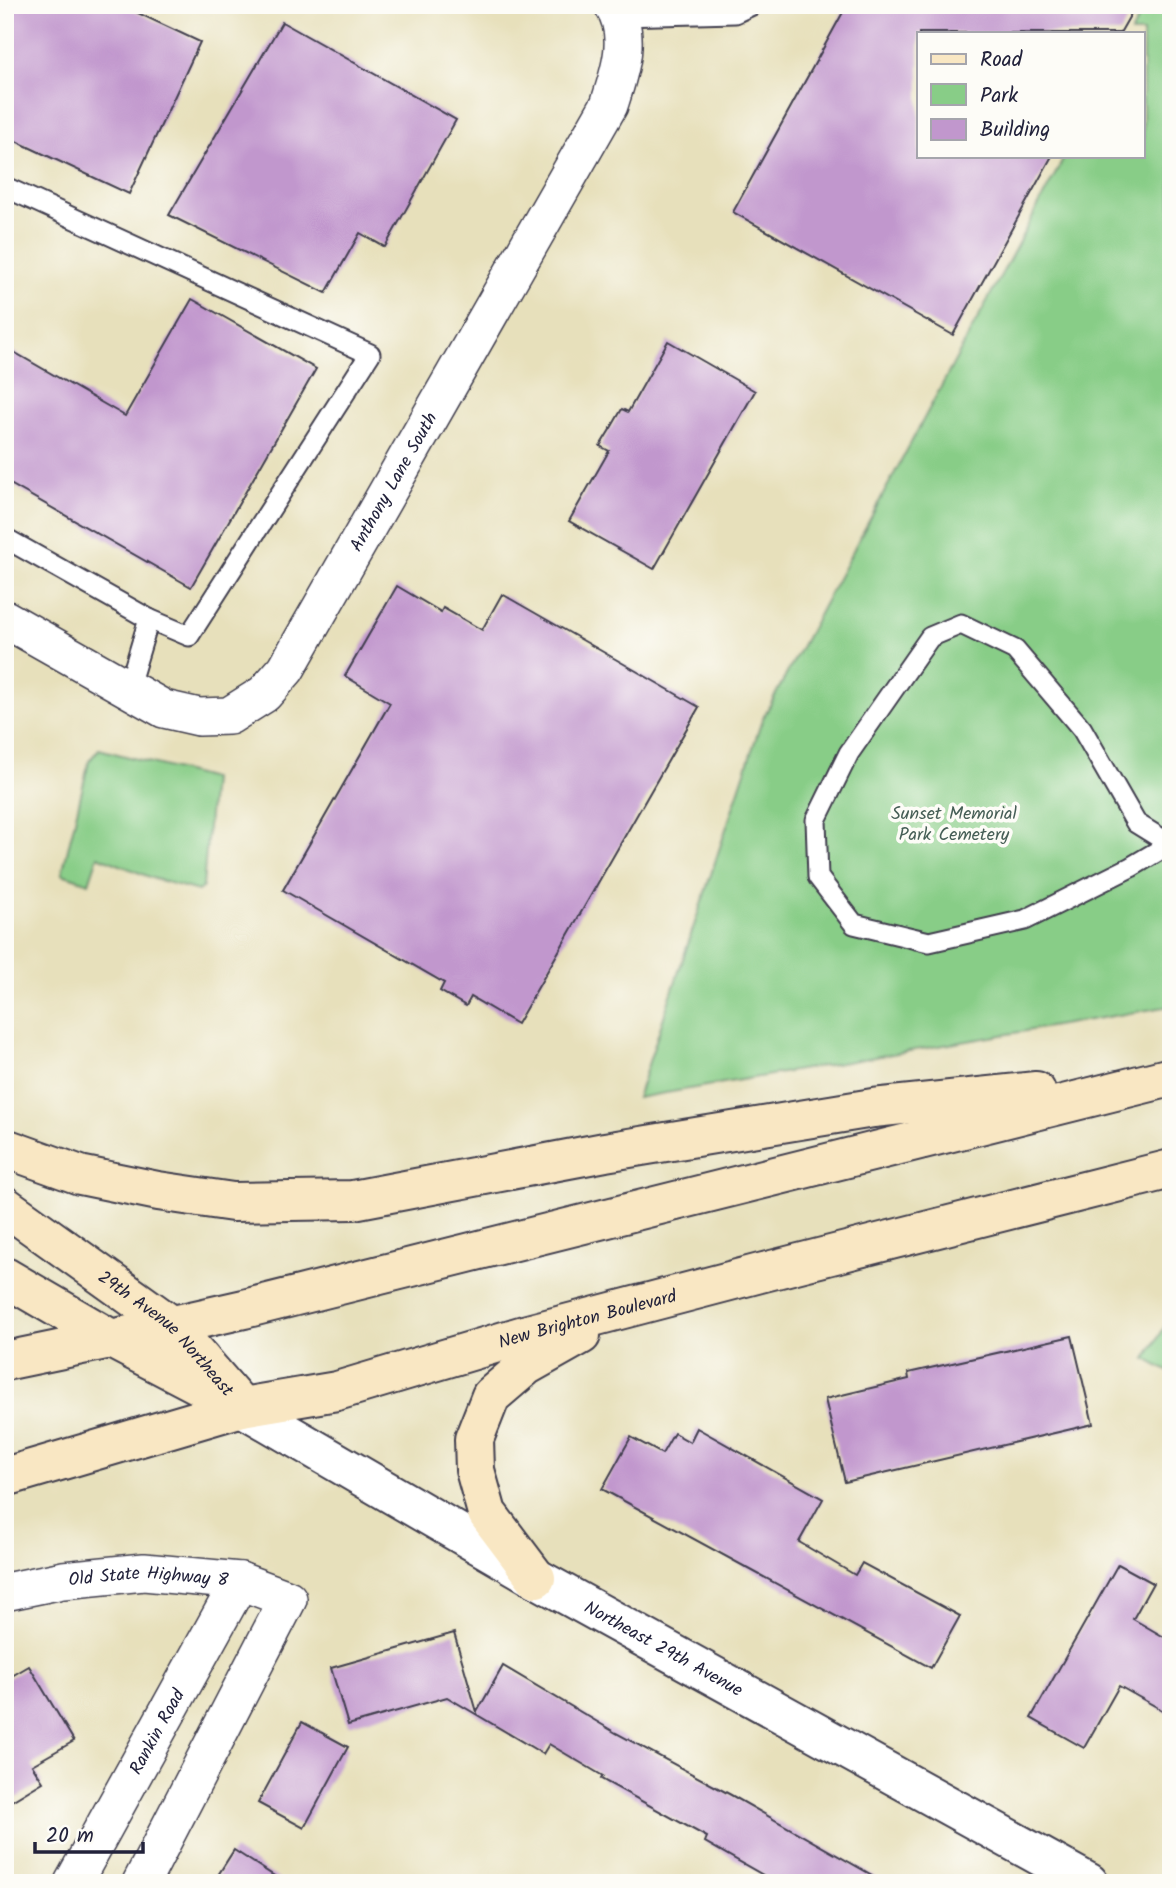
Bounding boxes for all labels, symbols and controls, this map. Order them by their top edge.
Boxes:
legend [917,32,1144,158]
text: Road [980,44,1023,77]
text: Park [980,80,1018,113]
text: Building [980,114,1050,147]
street label: Anthony Lane South [343,407,446,558]
park label: Sunset Memorial Park Cemetery [891,800,1017,850]
street label: 29th Avenue Northeast [91,1264,241,1405]
street label: New Brighton Boulevard [495,1282,681,1358]
street label: Old State Highway 8 [67,1559,230,1596]
street label: Northeast 29th Avenue [578,1594,748,1705]
street label: Rankin Road [123,1683,194,1781]
scale bar [35,1811,144,1855]
text: 20 m [46,1820,94,1853]

